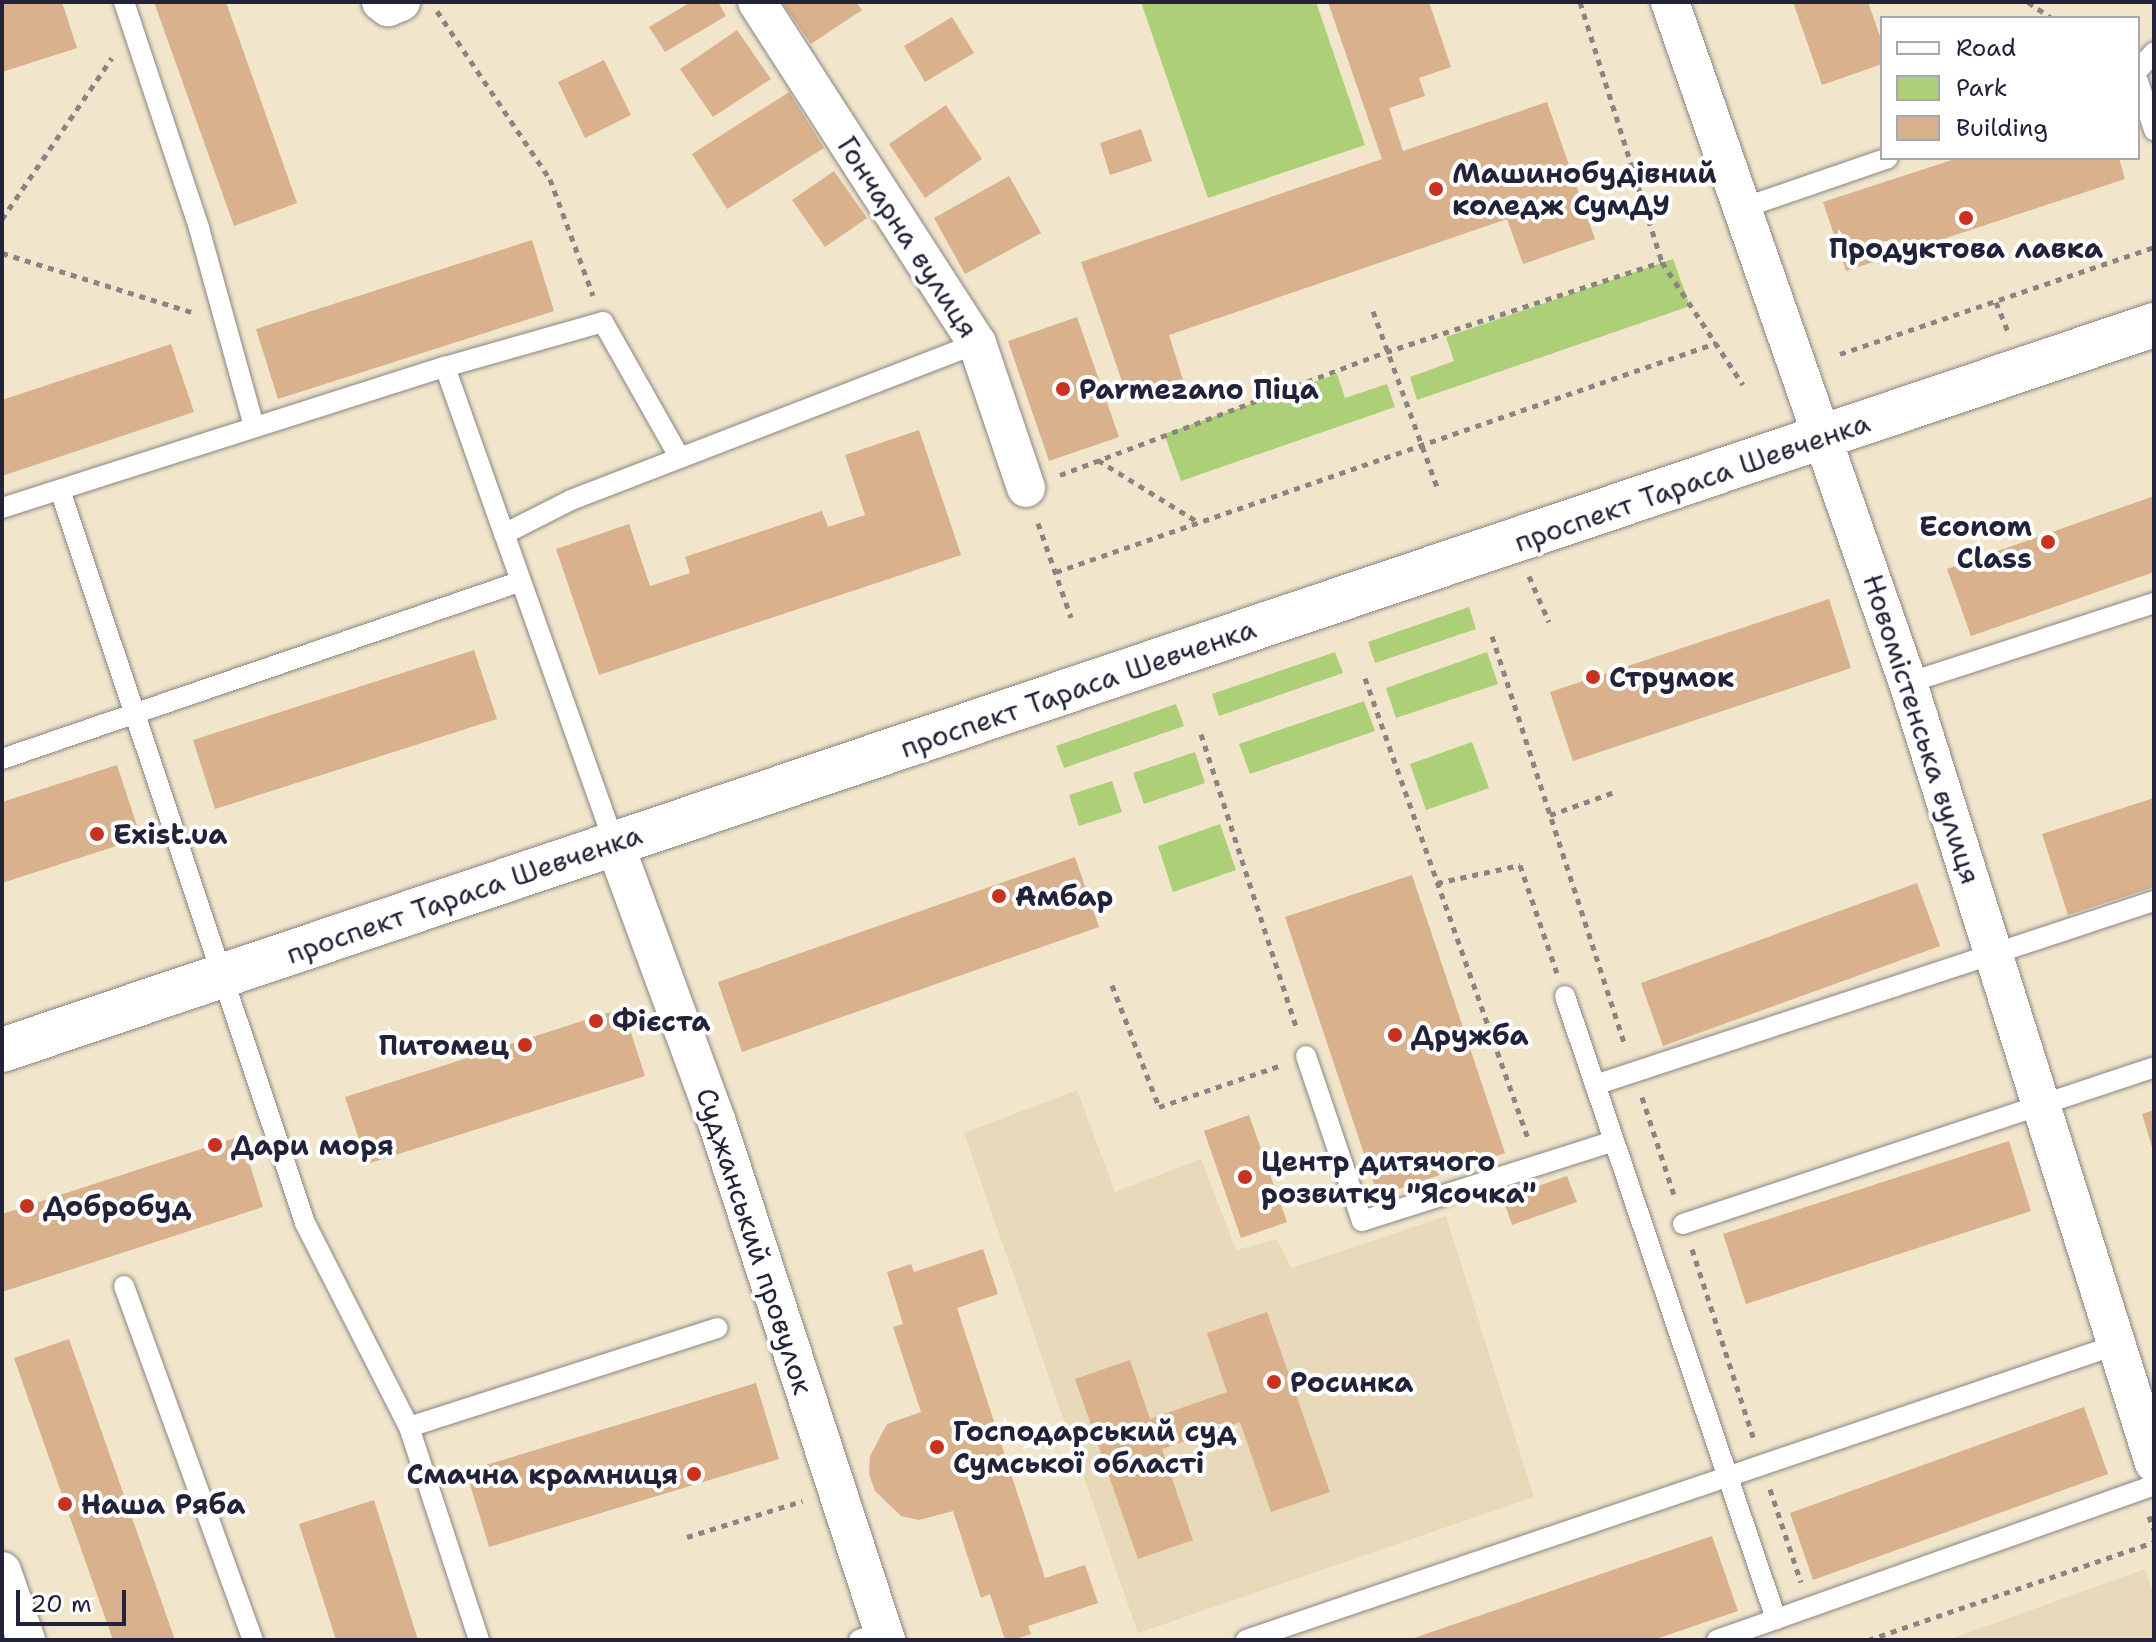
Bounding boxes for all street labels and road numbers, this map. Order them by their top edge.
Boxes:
street label: Гончарна вулиця [830,130,986,344]
street label: проспект Тараса Шевченка [1510,405,1874,559]
street label: Новомістенська вулиця [1856,570,1988,888]
street label: проспект Тараса Шевченка [896,611,1260,765]
street label: проспект Тараса Шевченка [282,817,646,971]
street label: Суджанський провулок [690,1083,820,1399]

